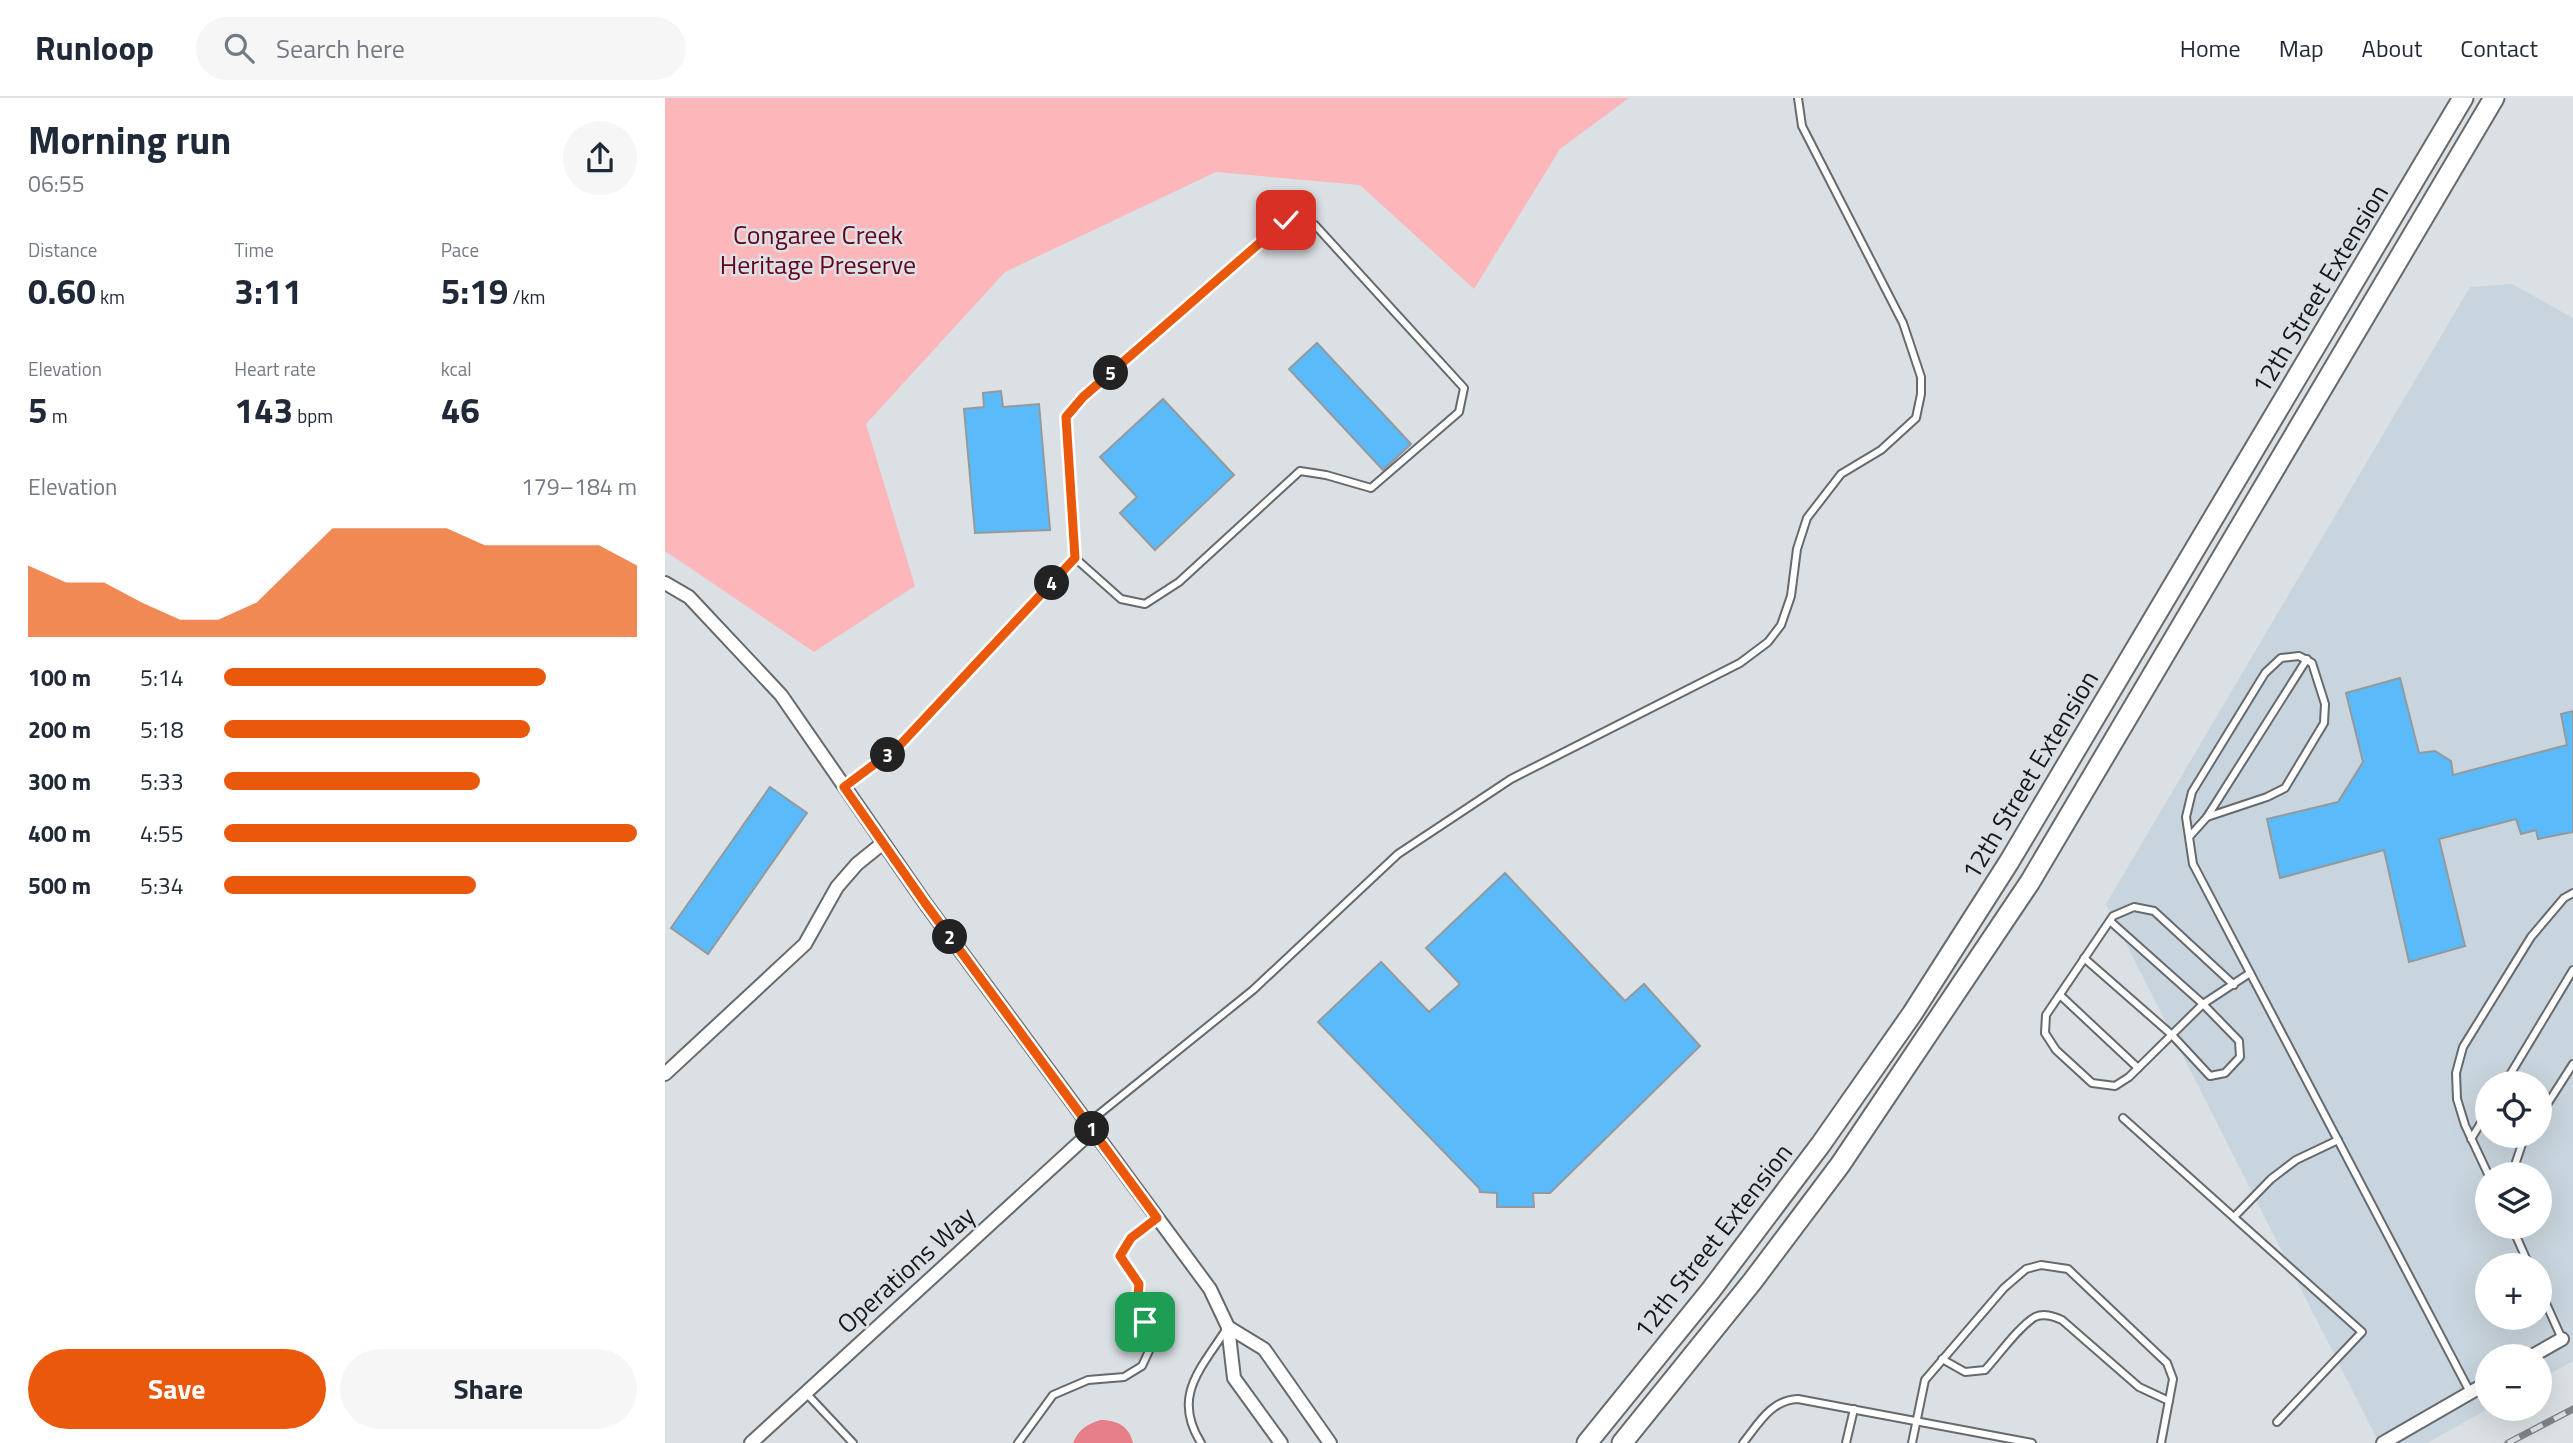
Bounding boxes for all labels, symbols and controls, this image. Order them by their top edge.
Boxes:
search box [196,17,686,80]
text: Runloop [35,23,154,73]
icon: search [220,29,258,67]
text: Search here [276,29,405,68]
text: Home [2180,30,2241,66]
text: Map [2279,30,2324,66]
text: About [2362,30,2422,66]
text: Contact [2460,30,2538,66]
text: Morning run [28,111,231,169]
button: share [563,121,637,195]
text: 06:55 [28,166,85,201]
street label: 12th Street Extension [2241,176,2398,401]
pin [1256,190,1316,250]
icon: check [1267,201,1305,239]
park label: Congaree Creek Heritage Preserve [720,215,916,284]
text: Distance [28,235,97,264]
text: Time [234,235,274,264]
text: Pace [441,235,479,264]
text: 0.60 [28,264,96,318]
text: 3:11 [234,264,302,318]
text: 5:19 [441,264,508,318]
text: km [96,282,125,311]
text: /km [508,282,545,311]
text: Elevation [28,354,102,383]
text: Heart rate [234,354,316,383]
text: kcal [441,354,472,383]
pin: 5 [1093,356,1129,390]
text: 5 [1105,358,1116,387]
text: 5 [28,383,48,437]
text: 143 [234,383,293,437]
text: 46 [441,383,480,437]
text: m [48,401,68,430]
text: bpm [293,401,333,430]
text: Elevation [28,469,117,504]
text: 179–184 m [521,469,637,504]
pin: 4 [1035,566,1069,601]
text: 4 [1046,568,1057,597]
text: 100 m [28,660,91,695]
text: 5:14 [140,660,184,695]
street label: 12th Street Extension [1951,662,2108,887]
text: 200 m [28,712,91,747]
text: 5:18 [140,712,184,747]
pin: 3 [871,738,906,772]
text: 3 [882,740,893,769]
text: 300 m [28,764,91,799]
text: 5:33 [140,764,184,799]
text: 400 m [28,816,91,851]
text: 4:55 [140,816,184,851]
text: 500 m [28,868,91,903]
text: 5:34 [140,868,184,903]
pin: 2 [933,920,967,954]
text: 2 [944,922,955,951]
map controls [2475,1071,2552,1421]
button: locate [2475,1071,2552,1148]
pin: 1 [1075,1112,1109,1146]
text: 1 [1086,1114,1097,1143]
street label: 12th Street Extension [1624,1135,1801,1347]
button: layers [2475,1162,2552,1239]
street label: Operations Way [828,1197,984,1342]
button: + [2475,1253,2552,1330]
pin [1115,1292,1175,1352]
icon: arrive [1126,1303,1164,1341]
button: − [2475,1344,2552,1421]
button: Save [28,1349,326,1429]
button: Share [340,1349,637,1429]

